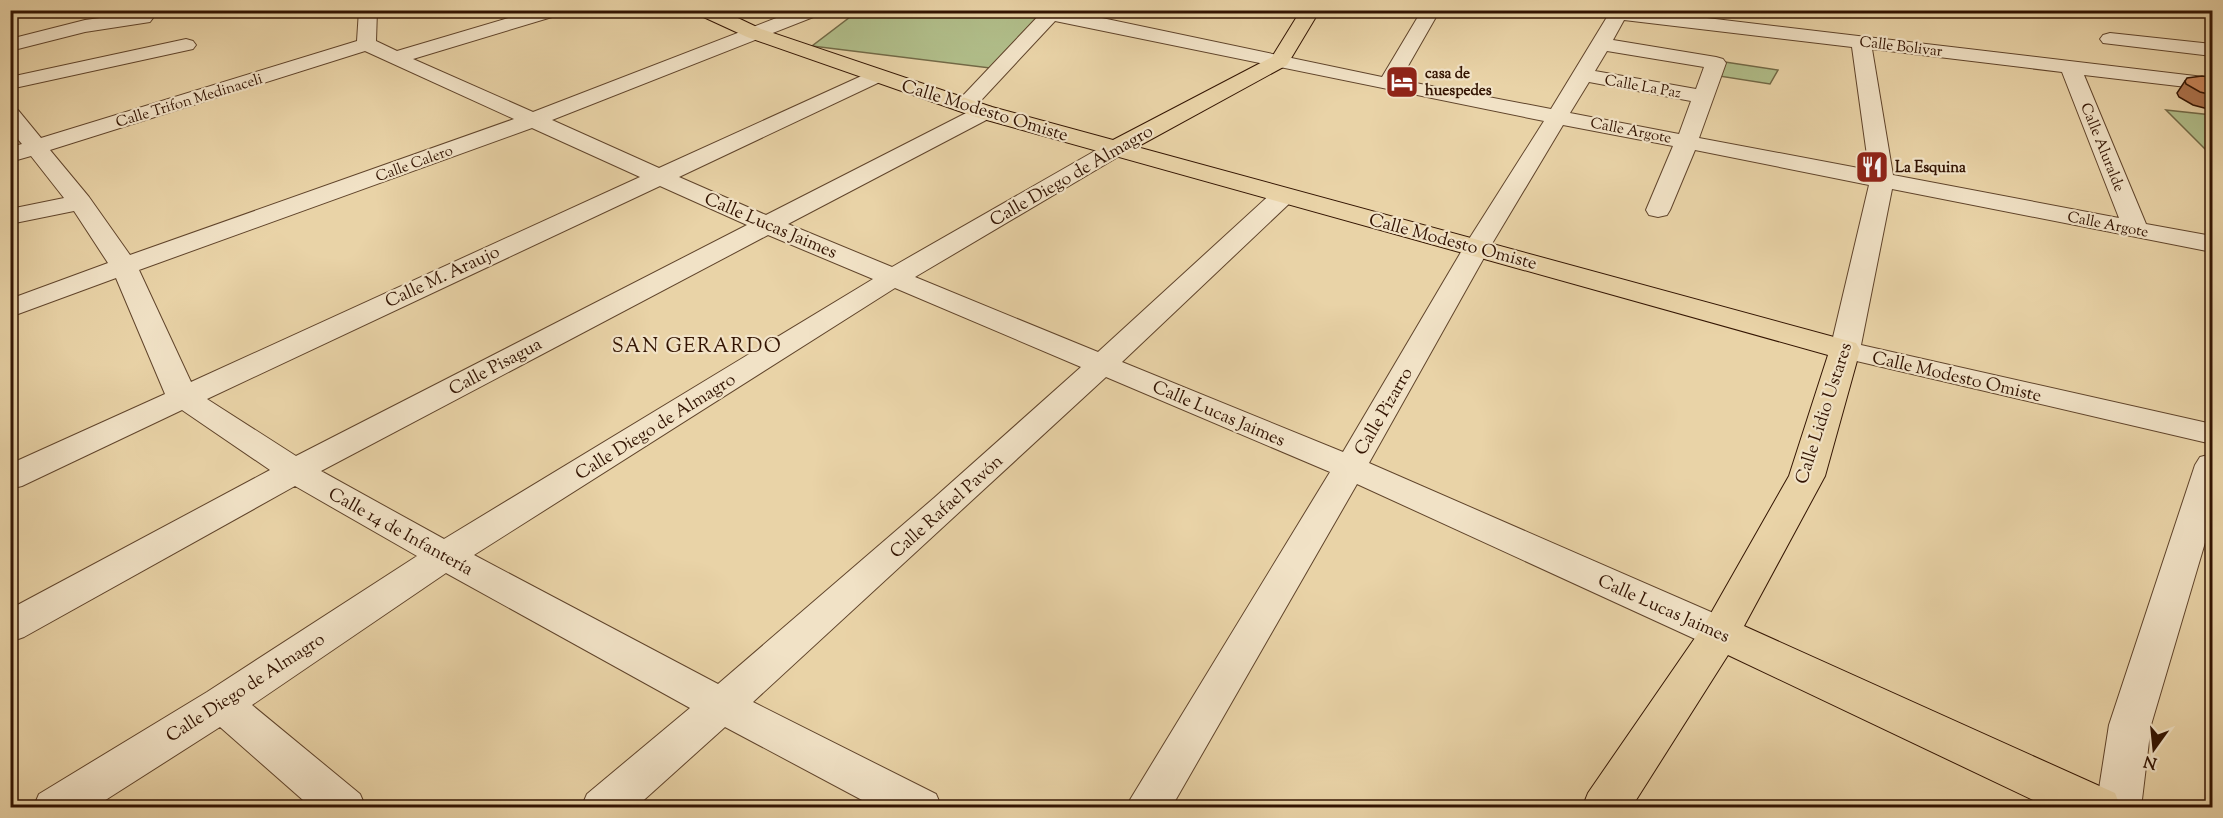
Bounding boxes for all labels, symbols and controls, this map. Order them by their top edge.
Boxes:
street label: Calle Bolivar [1858,32,1944,63]
hotel icon: casa de huespedes [1384,64,1420,100]
place label: casa de huespedes [1425,64,1492,102]
street label: Calle Trifon Medinaceli [113,69,265,134]
street label: Calle La Paz [1603,70,1683,105]
street label: Calle Modesto Omiste [898,74,1071,150]
street label: Calle Aluralde [2074,100,2129,195]
street label: Calle Argote [1588,113,1673,150]
street label: Calle Diego de Almagro [985,119,1159,234]
street label: Calle Calero [373,141,456,188]
restaurant icon: La Esquina [1854,149,1890,185]
place label: La Esquina [1895,158,1966,179]
street label: Calle Lucas Jaimes [700,187,841,267]
street label: Calle Argote [2065,207,2150,244]
street label: Calle Modesto Omiste [1366,208,1539,278]
street label: Calle M. Araujo [381,240,505,316]
street label: Calle Pisagua [445,332,547,403]
district label: SAN GERARDO [612,333,782,362]
street label: Calle Lidio Ustares [1790,339,1860,488]
street label: Calle Modesto Omiste [1869,346,2044,410]
street label: Calle Pizarro [1349,363,1421,461]
street label: Calle Diego de Almagro [571,368,741,488]
street label: Calle Lucas Jaimes [1148,375,1289,455]
street label: Calle Rafael Pavón [885,449,1010,566]
street label: Calle 14 de Infantería [323,482,477,583]
street label: Calle Lucas Jaimes [1593,569,1733,651]
street label: Calle Diego de Almagro [161,627,331,750]
north arrow [2124,719,2184,779]
text: N [2141,748,2160,774]

